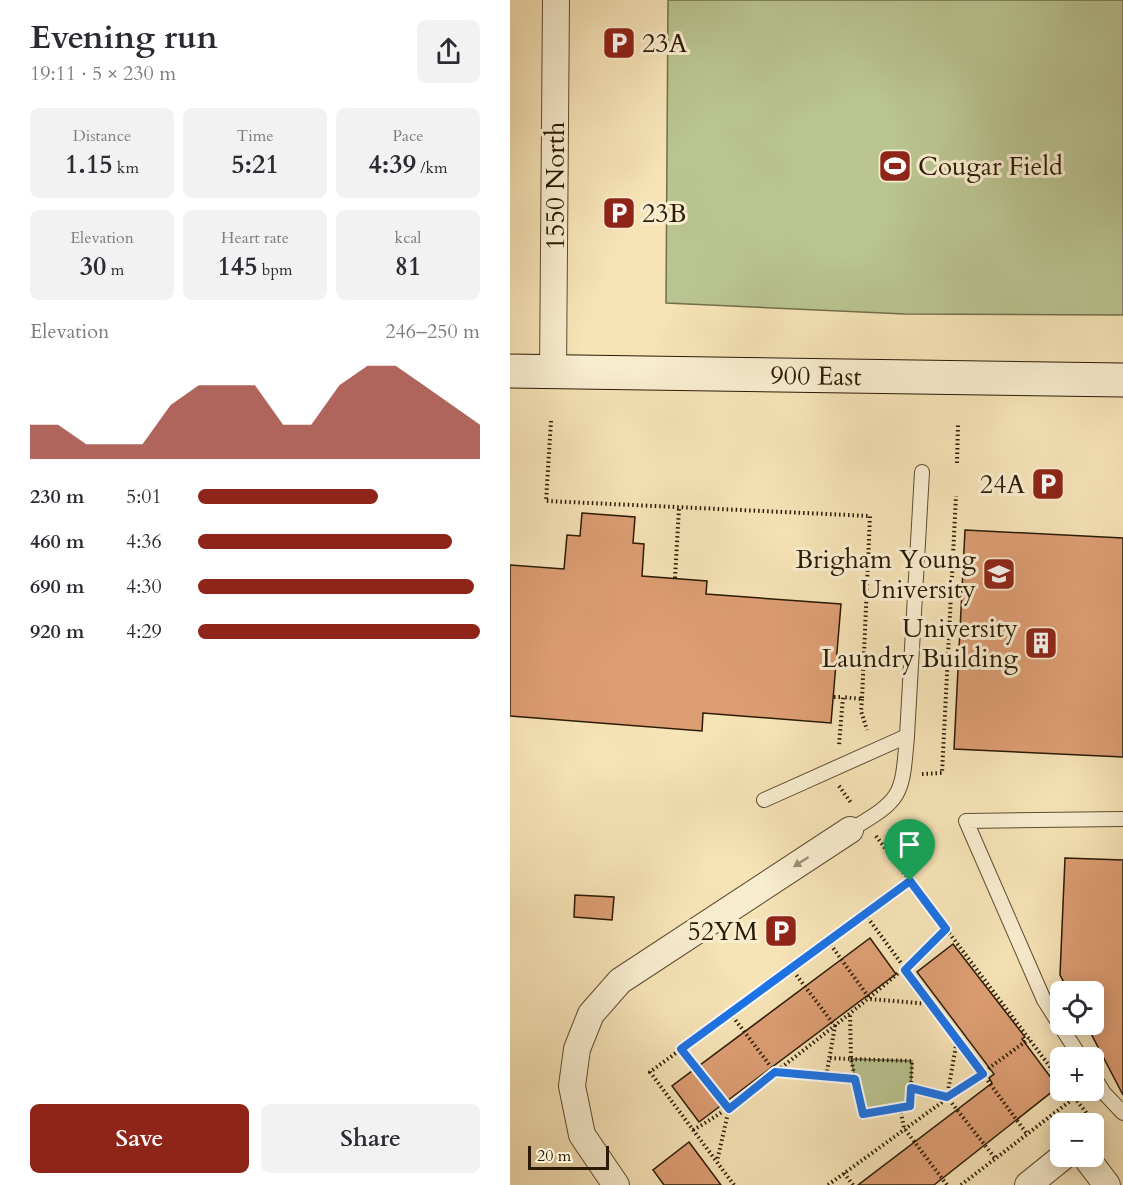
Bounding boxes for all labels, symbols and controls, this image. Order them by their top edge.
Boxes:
text: Evening run [30,15,218,60]
button: share [417,20,480,83]
parking icon: 23A [601,25,637,61]
place label: 23A [642,26,688,61]
text: 19:11 · 5 × 230 m [30,60,176,87]
street label: 1550 North [538,122,573,250]
text: Distance [73,125,131,147]
text: Time [236,125,274,147]
text: Pace [393,125,423,147]
text: 1.15 [65,147,113,182]
text: 5:21 [231,147,279,182]
text: 4:39 [368,147,416,182]
sports icon: Cougar Field [877,148,913,184]
place label: Cougar Field [918,149,1063,184]
text: km [113,157,139,179]
text: /km [416,157,448,179]
parking icon: 23B [601,195,637,231]
place label: 23B [642,196,686,231]
text: Elevation [70,227,134,249]
text: Heart rate [221,227,289,249]
text: kcal [395,227,421,249]
text: 30 [80,249,106,284]
text: 145 [218,249,258,284]
text: 81 [395,249,421,284]
text: m [106,259,124,281]
text: bpm [258,259,292,281]
text: Elevation [30,318,109,345]
text: 246–250 m [385,318,480,345]
street label: 900 East [770,358,862,394]
parking icon: 24A [1030,466,1066,502]
place label: 24A [980,467,1025,502]
text: 230 m [30,483,85,510]
text: 5:01 [126,483,162,510]
text: 460 m [30,528,85,555]
text: 4:36 [126,528,162,555]
place label: Brigham Young University [795,542,976,607]
school or university icon: Brigham Young University [981,556,1017,592]
text: 690 m [30,573,85,600]
text: 4:30 [126,573,162,600]
place label: University Laundry Building [822,611,1018,676]
text: 920 m [30,618,85,645]
text: 4:29 [126,618,162,645]
building icon: University Laundry Building [1023,625,1059,661]
pin [884,819,935,881]
icon: arrive [893,828,926,861]
one-way arrow [793,856,809,867]
parking icon: 52YM [763,913,799,949]
place label: 52YM [687,914,758,949]
map controls [1050,981,1104,1167]
button: locate [1050,981,1104,1035]
button: + [1050,1047,1104,1101]
button: Save [30,1104,249,1173]
button: Share [261,1104,480,1173]
button: − [1050,1113,1104,1167]
scale bar [528,1143,609,1170]
text: 20 m [537,1145,571,1167]

